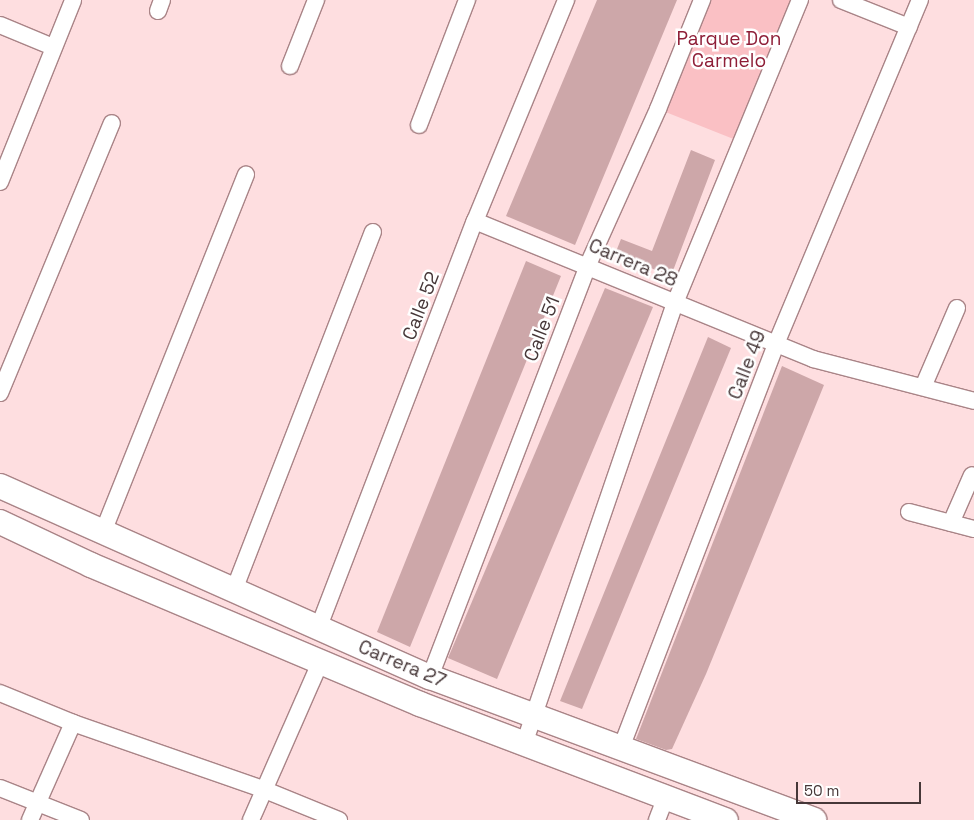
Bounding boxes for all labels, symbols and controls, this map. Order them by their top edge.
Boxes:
park label: Parque Don Carmelo [677,28,781,72]
street label: Carrera 28 [585,234,681,292]
street label: Calle 52 [398,269,444,343]
street label: Calle 51 [519,293,565,365]
street label: Calle 49 [723,327,771,403]
street label: Carrera 27 [355,635,449,693]
scale bar [799,772,924,804]
text: 50 m [804,781,839,800]

